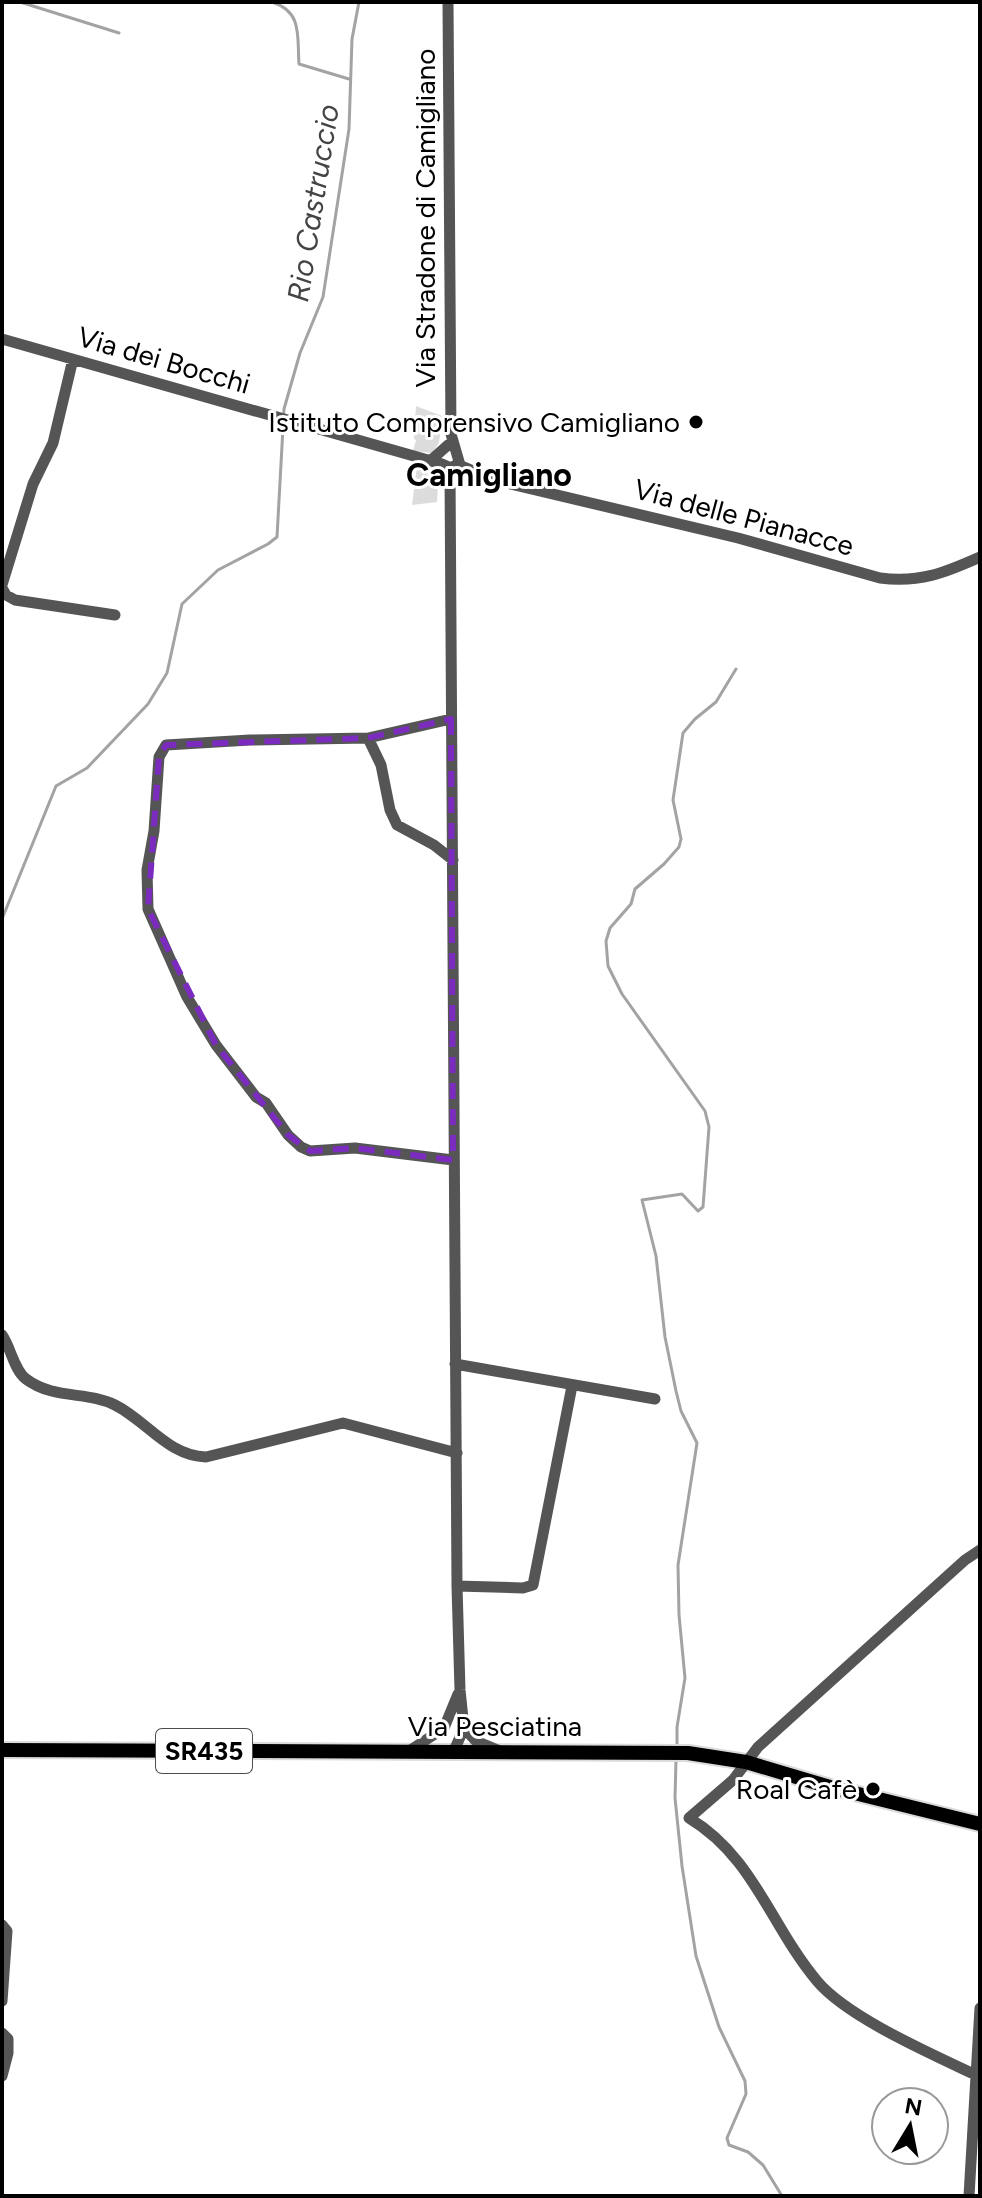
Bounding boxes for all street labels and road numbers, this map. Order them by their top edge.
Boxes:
street label: Via Stradone di Camigliano [408,49,442,387]
street label: Via dei Bocchi [74,319,254,401]
street label: Via delle Pianacce [631,471,857,563]
street label: Via Pesciatina [408,1709,582,1743]
road number: SR435 [156,1729,252,1773]

